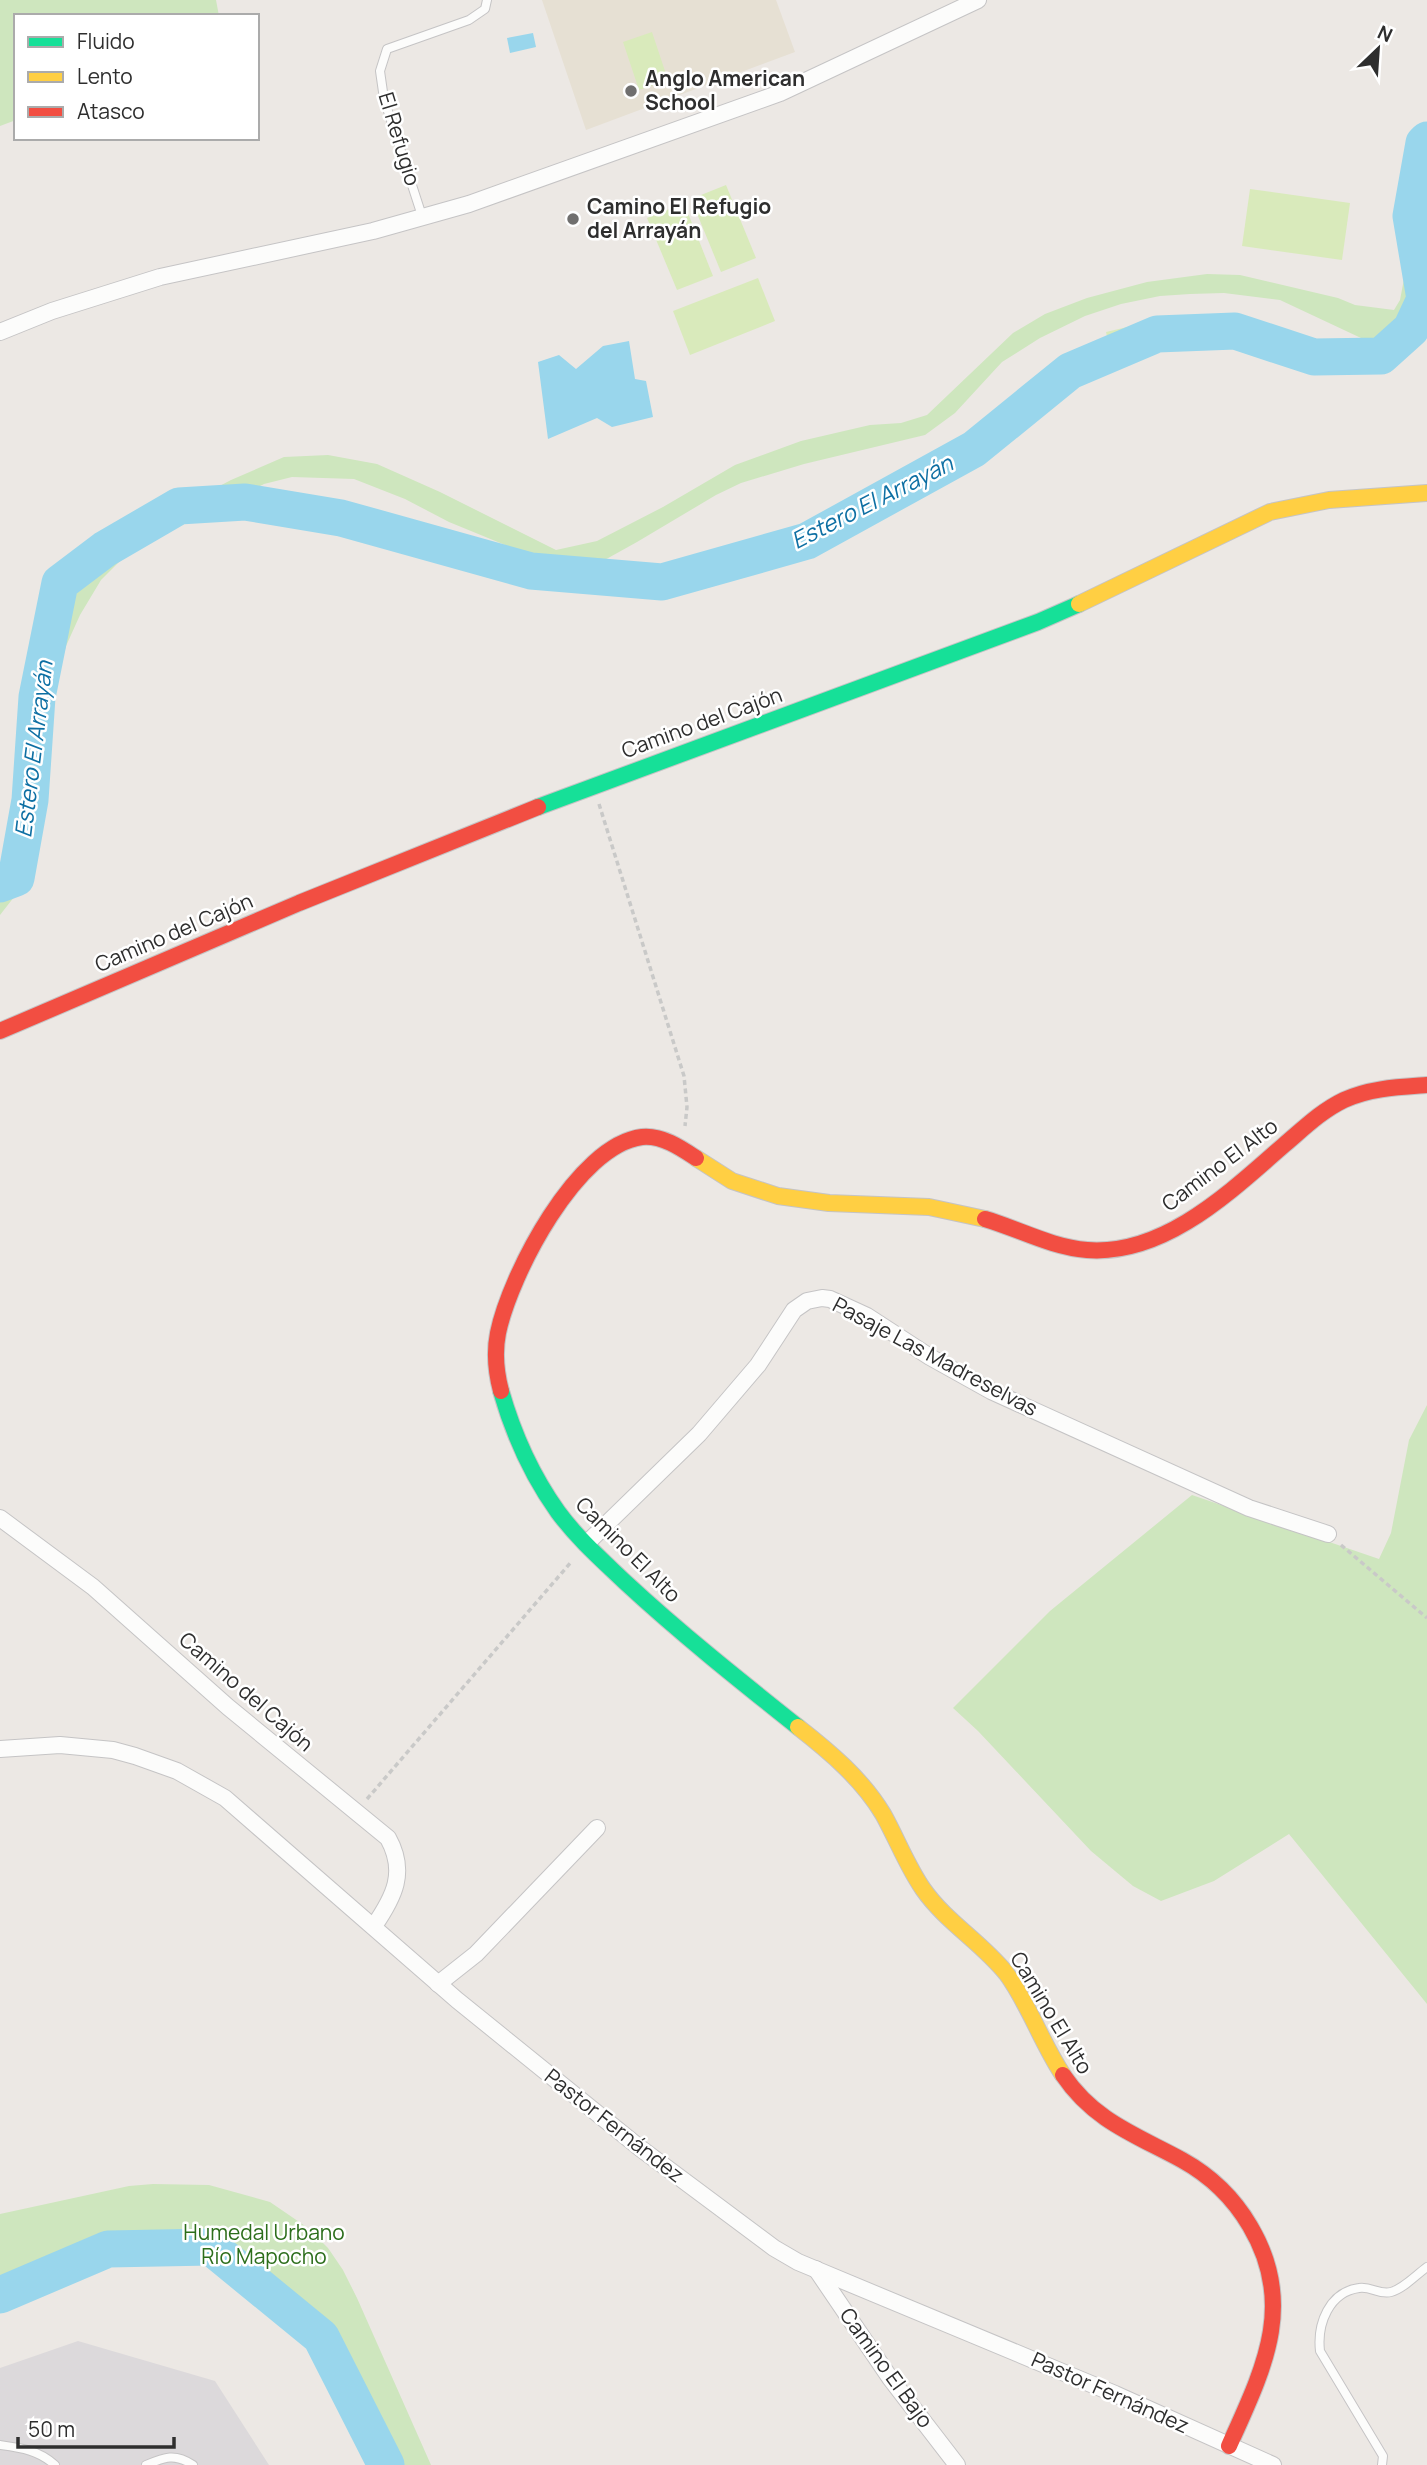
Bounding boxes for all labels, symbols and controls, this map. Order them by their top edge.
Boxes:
legend [14,14,259,140]
north arrow [1343,14,1413,84]
text: N [1374,19,1397,48]
text: Fluido [77,27,135,55]
text: Lento [77,62,133,90]
place label: Anglo American School [645,64,805,116]
marker: Anglo American School [623,83,639,99]
street label: El Refugio [372,89,427,189]
text: Atasco [77,97,145,125]
place label: Camino El Refugio del Arrayán [587,192,771,244]
marker: Camino El Refugio del Arrayán [565,211,581,227]
water label: Estero El Arrayán [785,446,959,556]
water label: Estero El Arrayán [6,657,60,839]
street label: Camino del Cajón [617,680,786,764]
street label: Camino del Cajón [90,886,257,978]
street label: Camino El Alto [1156,1111,1283,1217]
street label: Pasaje Las Madreselvas [828,1290,1043,1422]
street label: Camino El Alto [570,1491,687,1608]
street label: Camino del Cajón [174,1625,320,1757]
street label: Camino El Alto [1004,1946,1099,2079]
street label: Pastor Fernández [539,2062,690,2188]
park label: Humedal Urbano Río Mapocho [183,2218,345,2270]
street label: Camino El Bajo [834,2302,940,2433]
street label: Pastor Fernández [1027,2345,1194,2439]
scale bar [18,2406,173,2450]
text: 50 m [28,2415,75,2443]

